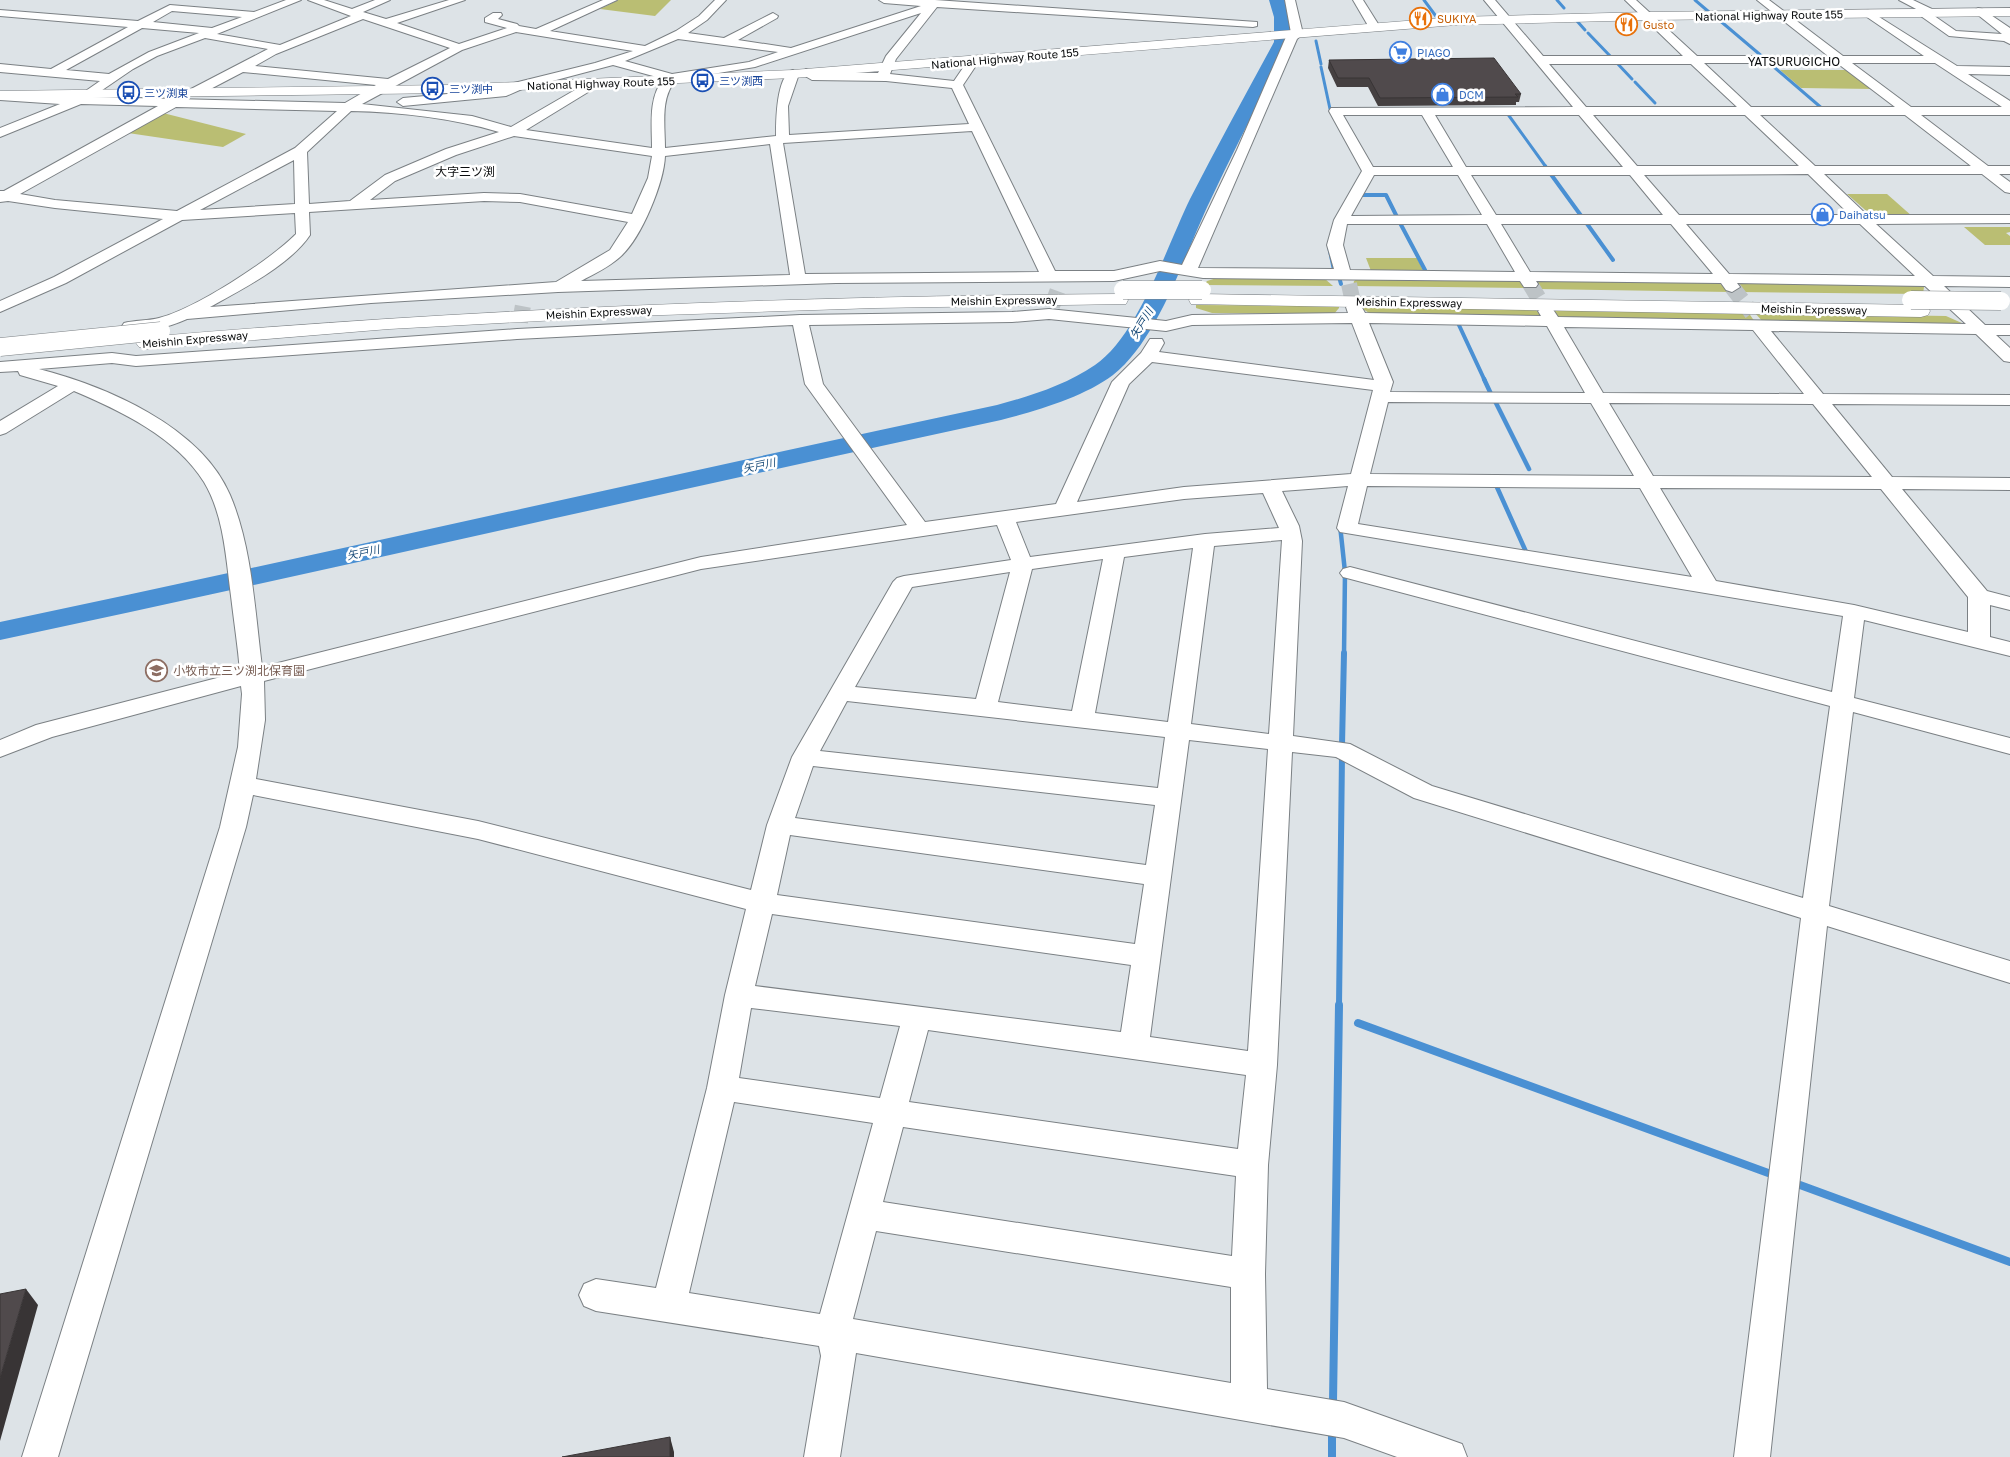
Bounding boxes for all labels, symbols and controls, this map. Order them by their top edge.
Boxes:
restaurant icon: SUKIYA [1409,6,1433,30]
street label: National Highway Route 155 [1695,7,1843,23]
place label: SUKIYA [1437,12,1477,25]
restaurant icon: Gusto [1615,12,1639,36]
place label: Gusto [1643,18,1675,31]
supermarket icon: PIAGO [1389,40,1413,64]
street label: National Highway Route 155 [931,45,1079,71]
place label: PIAGO [1417,46,1451,59]
district label: YATSURUGICHO [1748,54,1840,69]
bus stop icon: 三ツ渕西 [691,68,715,92]
street label: National Highway Route 155 [527,74,675,92]
place label: 三ツ渕西 [719,74,763,87]
bus stop icon: 三ツ渕中 [421,76,445,100]
bus stop icon: 三ツ渕東 [116,80,140,104]
place label: 三ツ渕中 [449,82,493,95]
shop icon: DCM [1431,82,1455,106]
place label: 三ツ渕東 [144,86,188,99]
place label: DCM [1459,88,1484,101]
district label: 大字三ツ渕 [435,164,495,179]
shop icon: Daihatsu [1811,202,1835,226]
place label: Daihatsu [1839,208,1886,221]
street label: Meishin Expressway [951,293,1057,307]
street label: Meishin Expressway [1356,295,1462,309]
street label: Meishin Expressway [1761,302,1867,316]
street label: Meishin Expressway [546,303,652,321]
water label: 矢戸川 [1127,305,1156,340]
street label: Meishin Expressway [141,328,249,350]
water label: 矢戸川 [742,455,777,475]
water label: 矢戸川 [346,542,381,562]
school or university icon: 小牧市立三ツ渕北保育園 [145,658,169,682]
place label: 小牧市立三ツ渕北保育園 [173,663,305,678]

